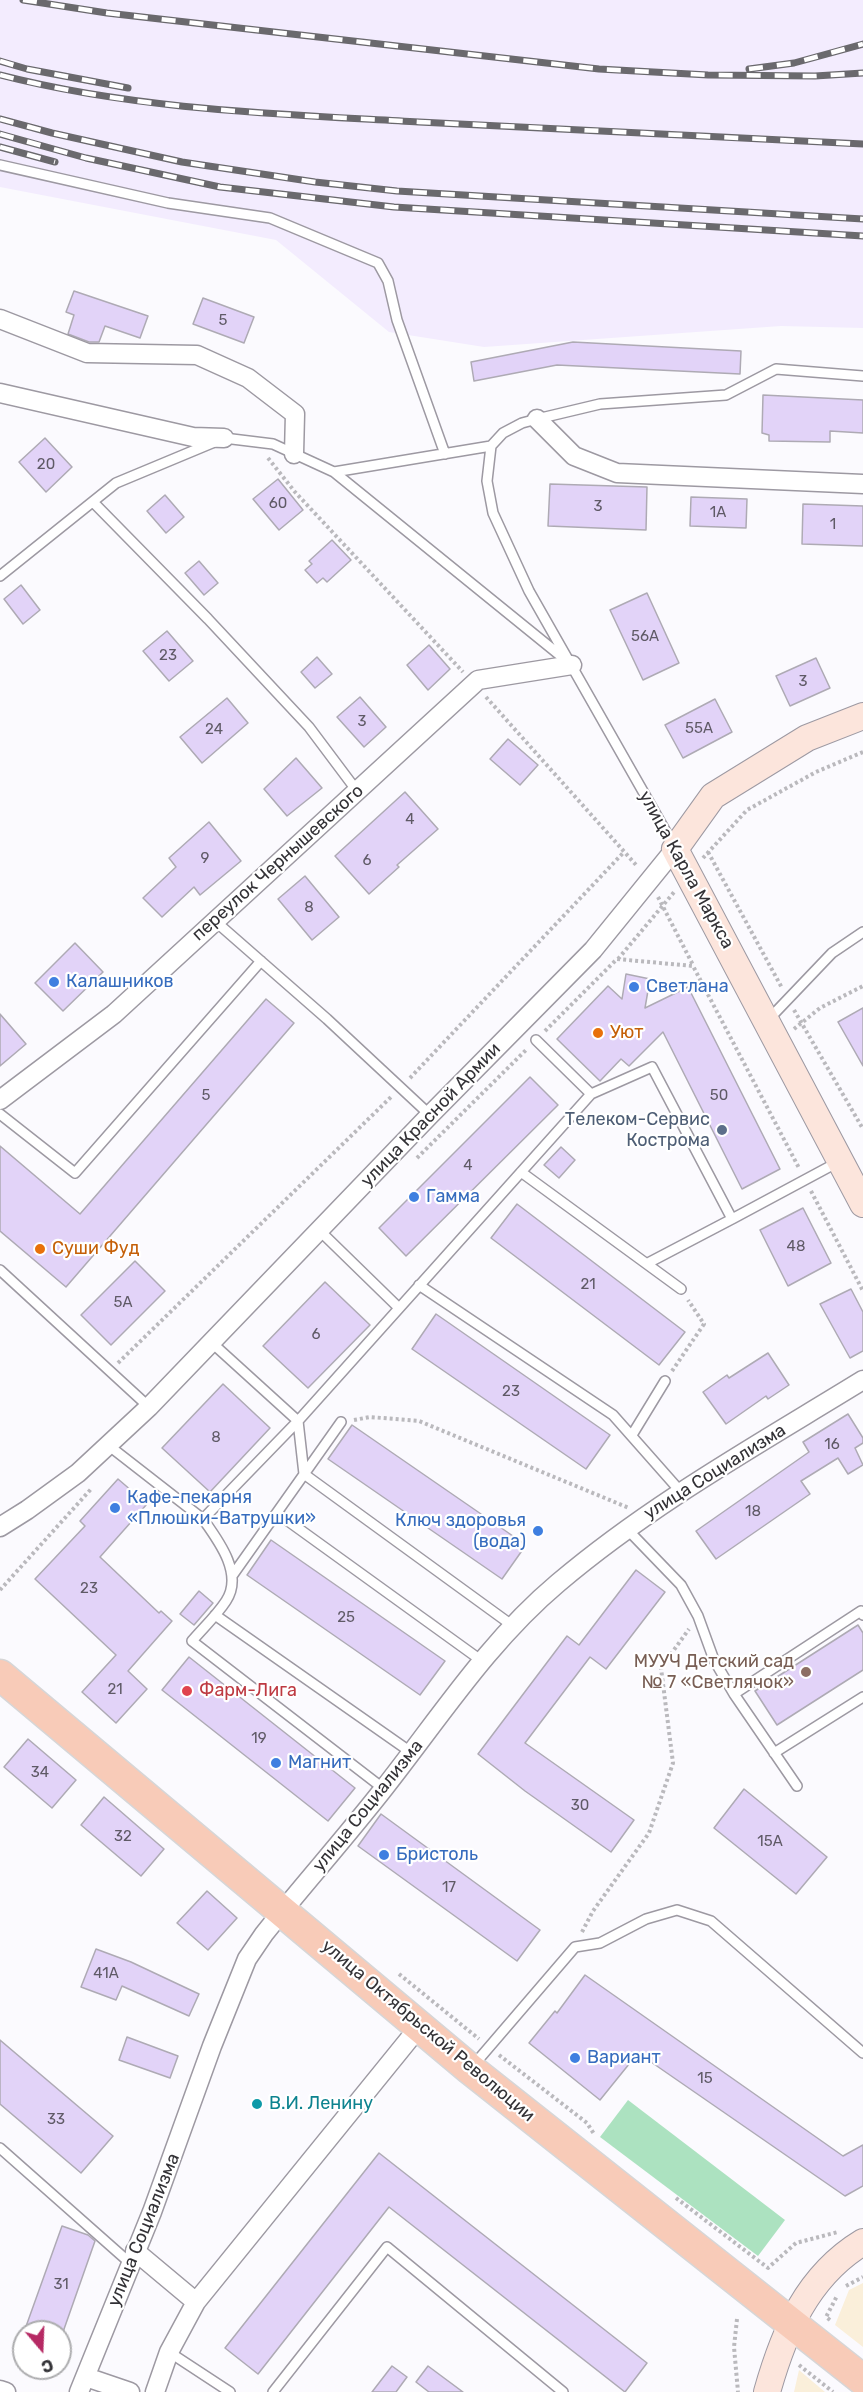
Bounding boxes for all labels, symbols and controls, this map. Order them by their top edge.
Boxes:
house number: 5 [219,312,227,330]
house number: 20 [37,456,55,474]
house number: 60 [269,495,287,513]
house number: 3 [593,498,603,516]
house number: 1А [710,504,726,522]
house number: 1 [830,516,836,534]
house number: 56А [631,628,659,646]
house number: 23 [159,647,177,665]
house number: 3 [798,673,808,691]
house number: 3 [357,713,367,731]
house number: 55А [685,720,713,738]
house number: 24 [205,721,223,739]
street label: переулок Чернышевского [188,780,368,946]
street label: улица Карла Маркса [634,787,738,953]
house number: 4 [405,811,415,829]
house number: 9 [201,850,209,868]
house number: 6 [362,852,372,870]
house number: 8 [304,899,314,917]
place label: Калашников [66,971,174,993]
marker: Калашников [47,975,61,989]
place label: Светлана [646,976,729,998]
marker: Светлана [627,980,641,994]
place label: Уют [610,1022,643,1044]
marker: Уют [591,1026,605,1040]
street label: улица Красной Армии [357,1038,505,1192]
house number: 5 [202,1087,210,1105]
house number: 50 [710,1087,728,1105]
place label: Телеком-Сервис Кострома [565,1109,710,1152]
marker: Телеком-Сервис Кострома [715,1123,729,1137]
house number: 4 [463,1157,473,1175]
place label: Гамма [426,1186,480,1208]
marker: Гамма [407,1190,421,1204]
place label: Суши Фуд [52,1238,139,1260]
house number: 48 [787,1238,805,1256]
marker: Суши Фуд [33,1242,47,1256]
house number: 21 [580,1276,596,1294]
house number: 5А [114,1294,132,1312]
house number: 6 [311,1326,321,1344]
house number: 23 [502,1383,520,1401]
street label: улица Социализма [640,1420,790,1524]
house number: 8 [211,1429,221,1447]
house number: 16 [824,1436,840,1454]
place label: Кафе-пекарня «Плюшки-Ватрушки» [127,1487,316,1530]
marker: Кафе-пекарня «Плюшки-Ватрушки» [108,1501,122,1515]
house number: 18 [745,1503,761,1521]
place label: Ключ здоровья (вода) [395,1510,526,1552]
marker: Ключ здоровья (вода) [531,1524,545,1538]
house number: 23 [80,1580,98,1598]
house number: 25 [337,1609,355,1627]
place label: МУУЧ Детский сад № 7 «Светлячок» [634,1651,794,1694]
marker: МУУЧ Детский сад № 7 «Светлячок» [799,1665,813,1679]
place label: Фарм-Лига [199,1680,297,1702]
house number: 21 [107,1681,123,1699]
marker: Фарм-Лига [180,1684,194,1698]
house number: 19 [251,1730,267,1748]
street label: улица Социализма [308,1736,428,1876]
place label: Магнит [288,1752,351,1774]
marker: Магнит [269,1756,283,1770]
house number: 34 [31,1764,49,1782]
house number: 30 [571,1797,589,1815]
house number: 32 [114,1828,132,1846]
house number: 15А [757,1833,783,1851]
place label: Бристоль [396,1844,478,1866]
marker: Бристоль [377,1848,391,1862]
house number: 17 [442,1879,456,1897]
street label: улица Октябрьской Революции [317,1935,539,2127]
house number: 41А [93,1965,119,1983]
place label: Вариант [587,2047,661,2069]
marker: Вариант [568,2051,582,2065]
house number: 15 [697,2070,713,2088]
place label: В.И. Ленину [269,2093,373,2115]
marker: В.И. Ленину [250,2097,264,2111]
house number: 33 [47,2111,65,2129]
street label: улица Социализма [103,2150,185,2310]
house number: 31 [53,2276,69,2294]
north arrow [12,2320,72,2380]
text: С [39,2355,56,2376]

